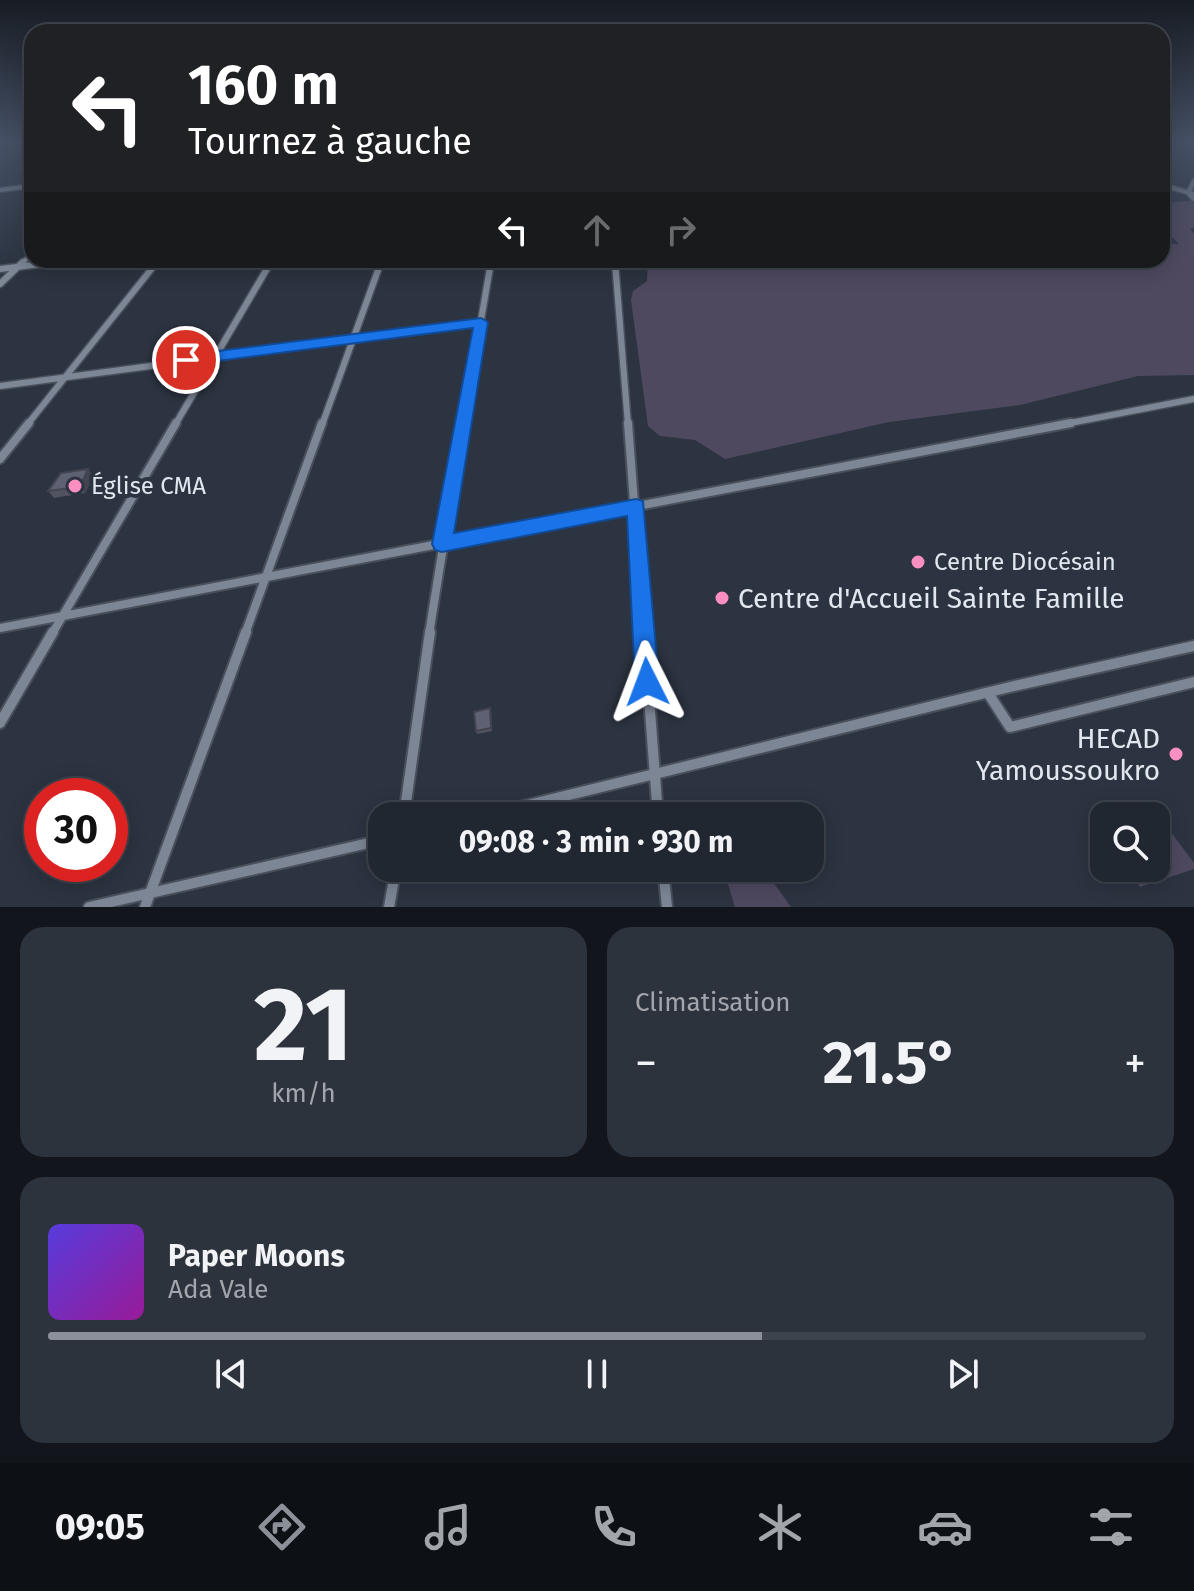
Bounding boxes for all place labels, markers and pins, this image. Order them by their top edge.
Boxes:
pin [152,326,220,394]
place label: Église CMA [91,471,206,500]
marker: Église CMA [66,477,84,495]
place label: Centre Diocésain [934,548,1116,576]
marker: Centre Diocésain [909,553,927,571]
place label: Centre d'Accueil Sainte Famille [738,582,1125,615]
marker: Centre d'Accueil Sainte Famille [713,589,731,607]
place label: HECAD Yamoussoukro [976,722,1160,787]
marker: HECAD Yamoussoukro [1167,745,1185,763]

